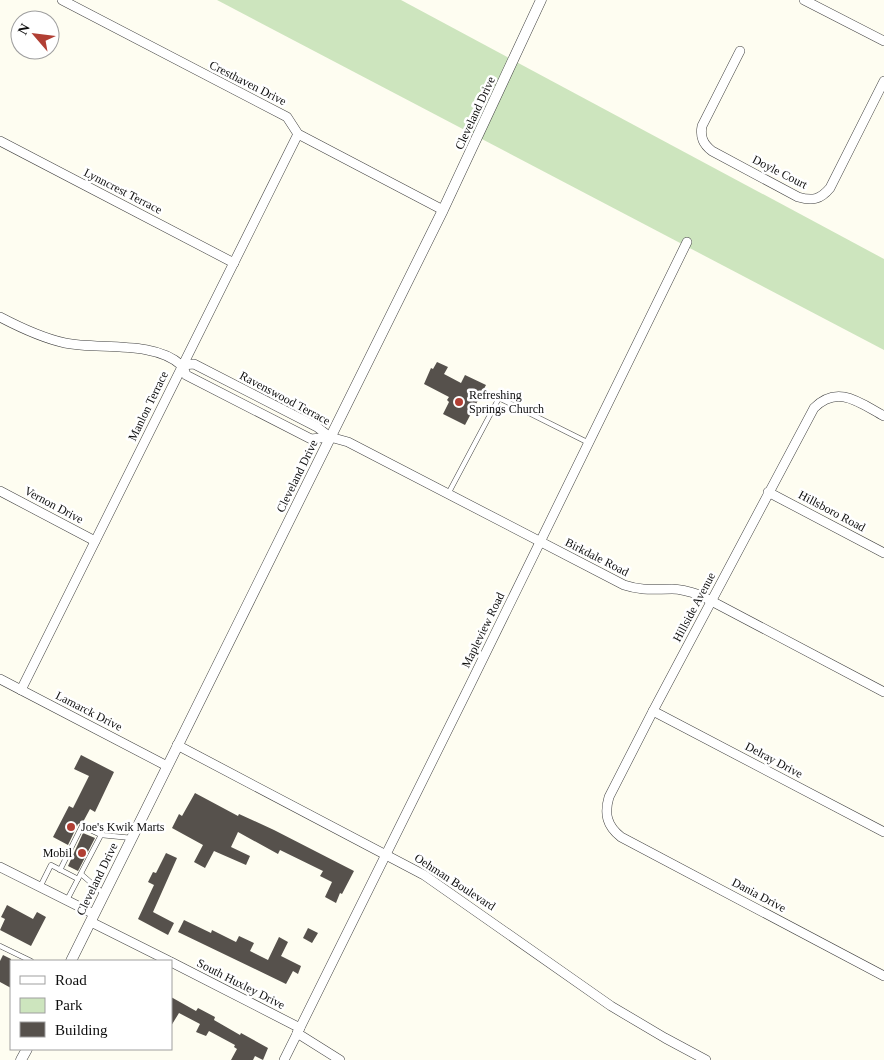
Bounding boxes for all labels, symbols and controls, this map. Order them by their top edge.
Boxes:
north arrow [10,10,60,60]
text: N [15,21,33,37]
street label: Cresthaven Drive [207,58,289,108]
street label: Cleveland Drive [452,74,498,152]
street label: Doyle Court [750,152,810,192]
street label: Lynncrest Terrace [82,165,164,217]
street label: Ravenswood Terrace [237,368,333,428]
street label: Manlon Terrace [125,369,171,443]
place label: Refreshing Springs Church [469,388,544,416]
marker: Refreshing Springs Church [453,396,465,408]
street label: Cleveland Drive [273,437,321,515]
street label: Vernon Drive [22,484,86,526]
street label: Hillsboro Road [796,488,868,534]
street label: Birkdale Road [563,535,631,579]
street label: Hillside Avenue [670,570,718,644]
street label: Mapleview Road [459,590,507,670]
street label: Lamarck Drive [53,688,125,734]
street label: Delray Drive [743,739,805,781]
place label: Joe's Kwik Marts [81,820,165,834]
marker: Joe's Kwik Marts [65,821,77,833]
street label: Cleveland Drive [73,840,121,918]
place label: Mobil [43,846,73,860]
marker: Mobil [76,847,88,859]
street label: Oehman Boulevard [412,851,498,913]
street label: Dania Drive [730,875,788,915]
street label: South Huxley Drive [195,956,287,1012]
legend [10,960,172,1050]
text: Road [55,972,87,988]
text: Park [55,997,83,1013]
text: Building [55,1022,108,1038]

